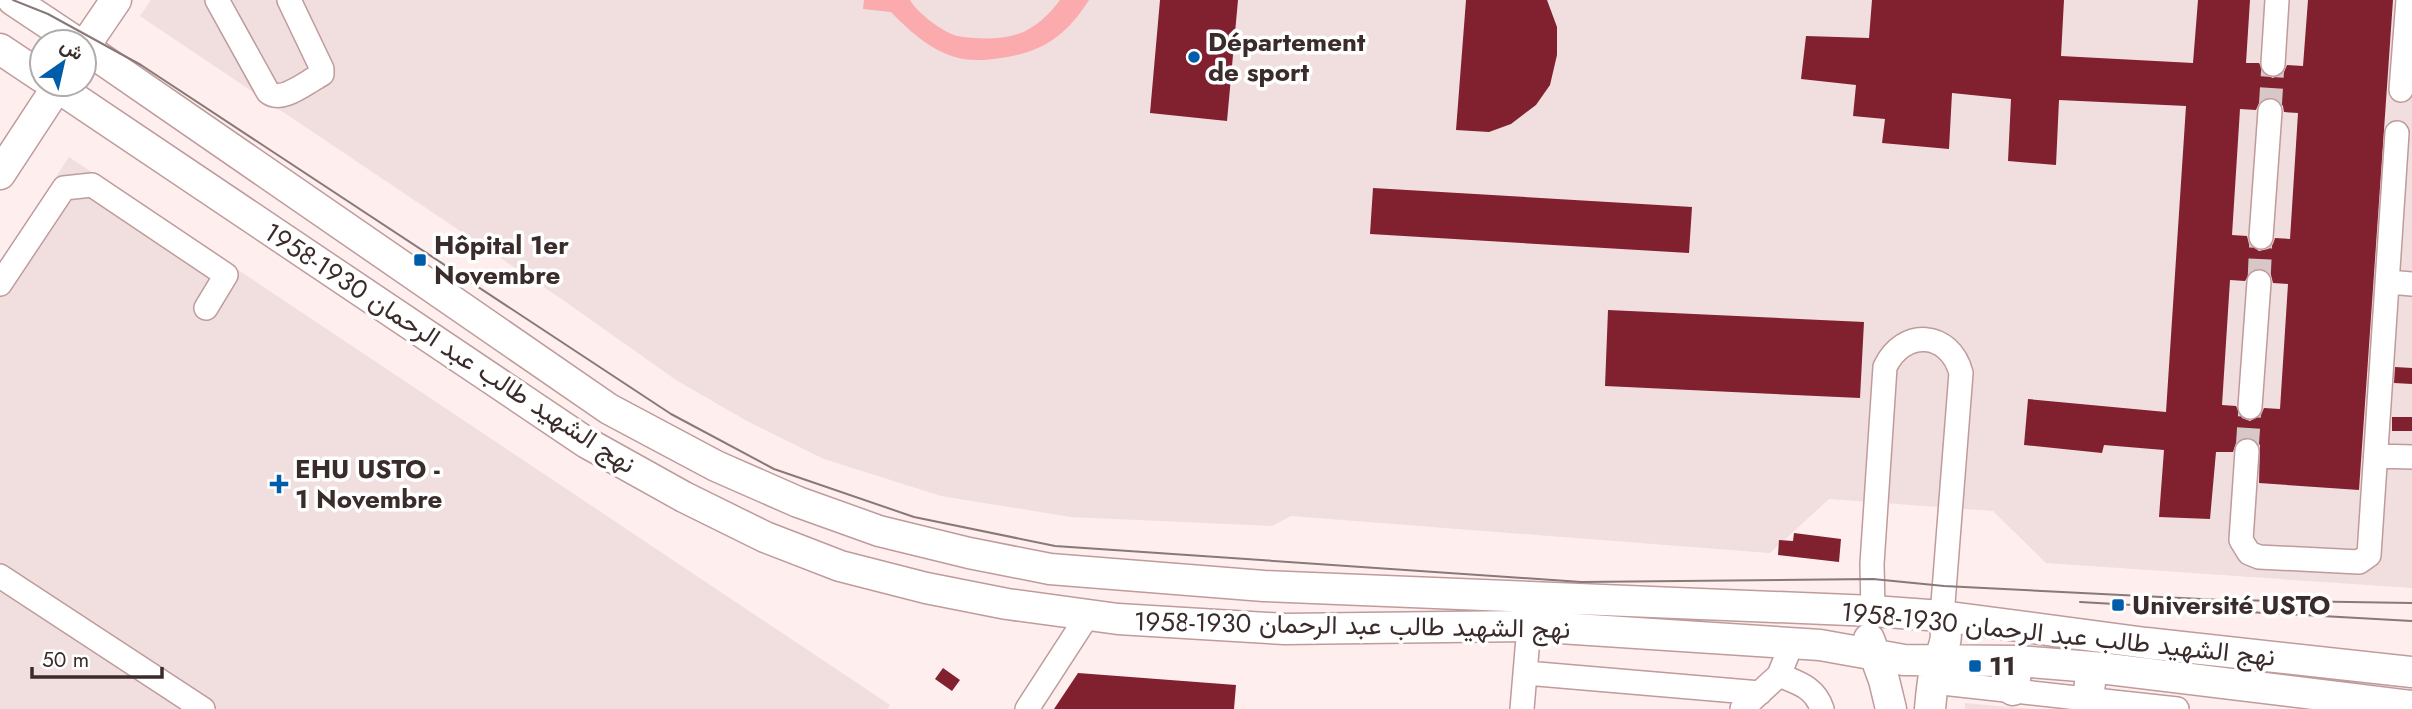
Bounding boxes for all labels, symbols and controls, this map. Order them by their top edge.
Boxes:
place label: Département de sport [1208,23,1366,91]
north arrow [28,28,98,98]
text: ش [55,32,89,67]
marker: Département de sport [1186,49,1202,65]
street label: نهج الشهيد طالب عبد الرحمان 1930-1958 [257,213,643,483]
place label: Hôpital 1er Novembre [434,226,569,294]
marker: Hôpital 1er Novembre [412,252,428,268]
place label: EHU USTO - 1 Novembre [295,450,442,518]
marker: EHU USTO - 1 Novembre [269,474,289,494]
place label: Université USTO [2132,586,2330,624]
street label: نهج الشهيد طالب عبد الرحمان 1930-1958 [1839,592,2277,676]
marker: Université USTO [2110,597,2126,613]
street label: نهج الشهيد طالب عبد الرحمان 1930-1958 [1133,602,1571,648]
scale bar [32,636,161,680]
text: 50 m [42,645,89,675]
place label: 11 [1989,647,2015,685]
marker: 11 [1967,658,1983,674]

